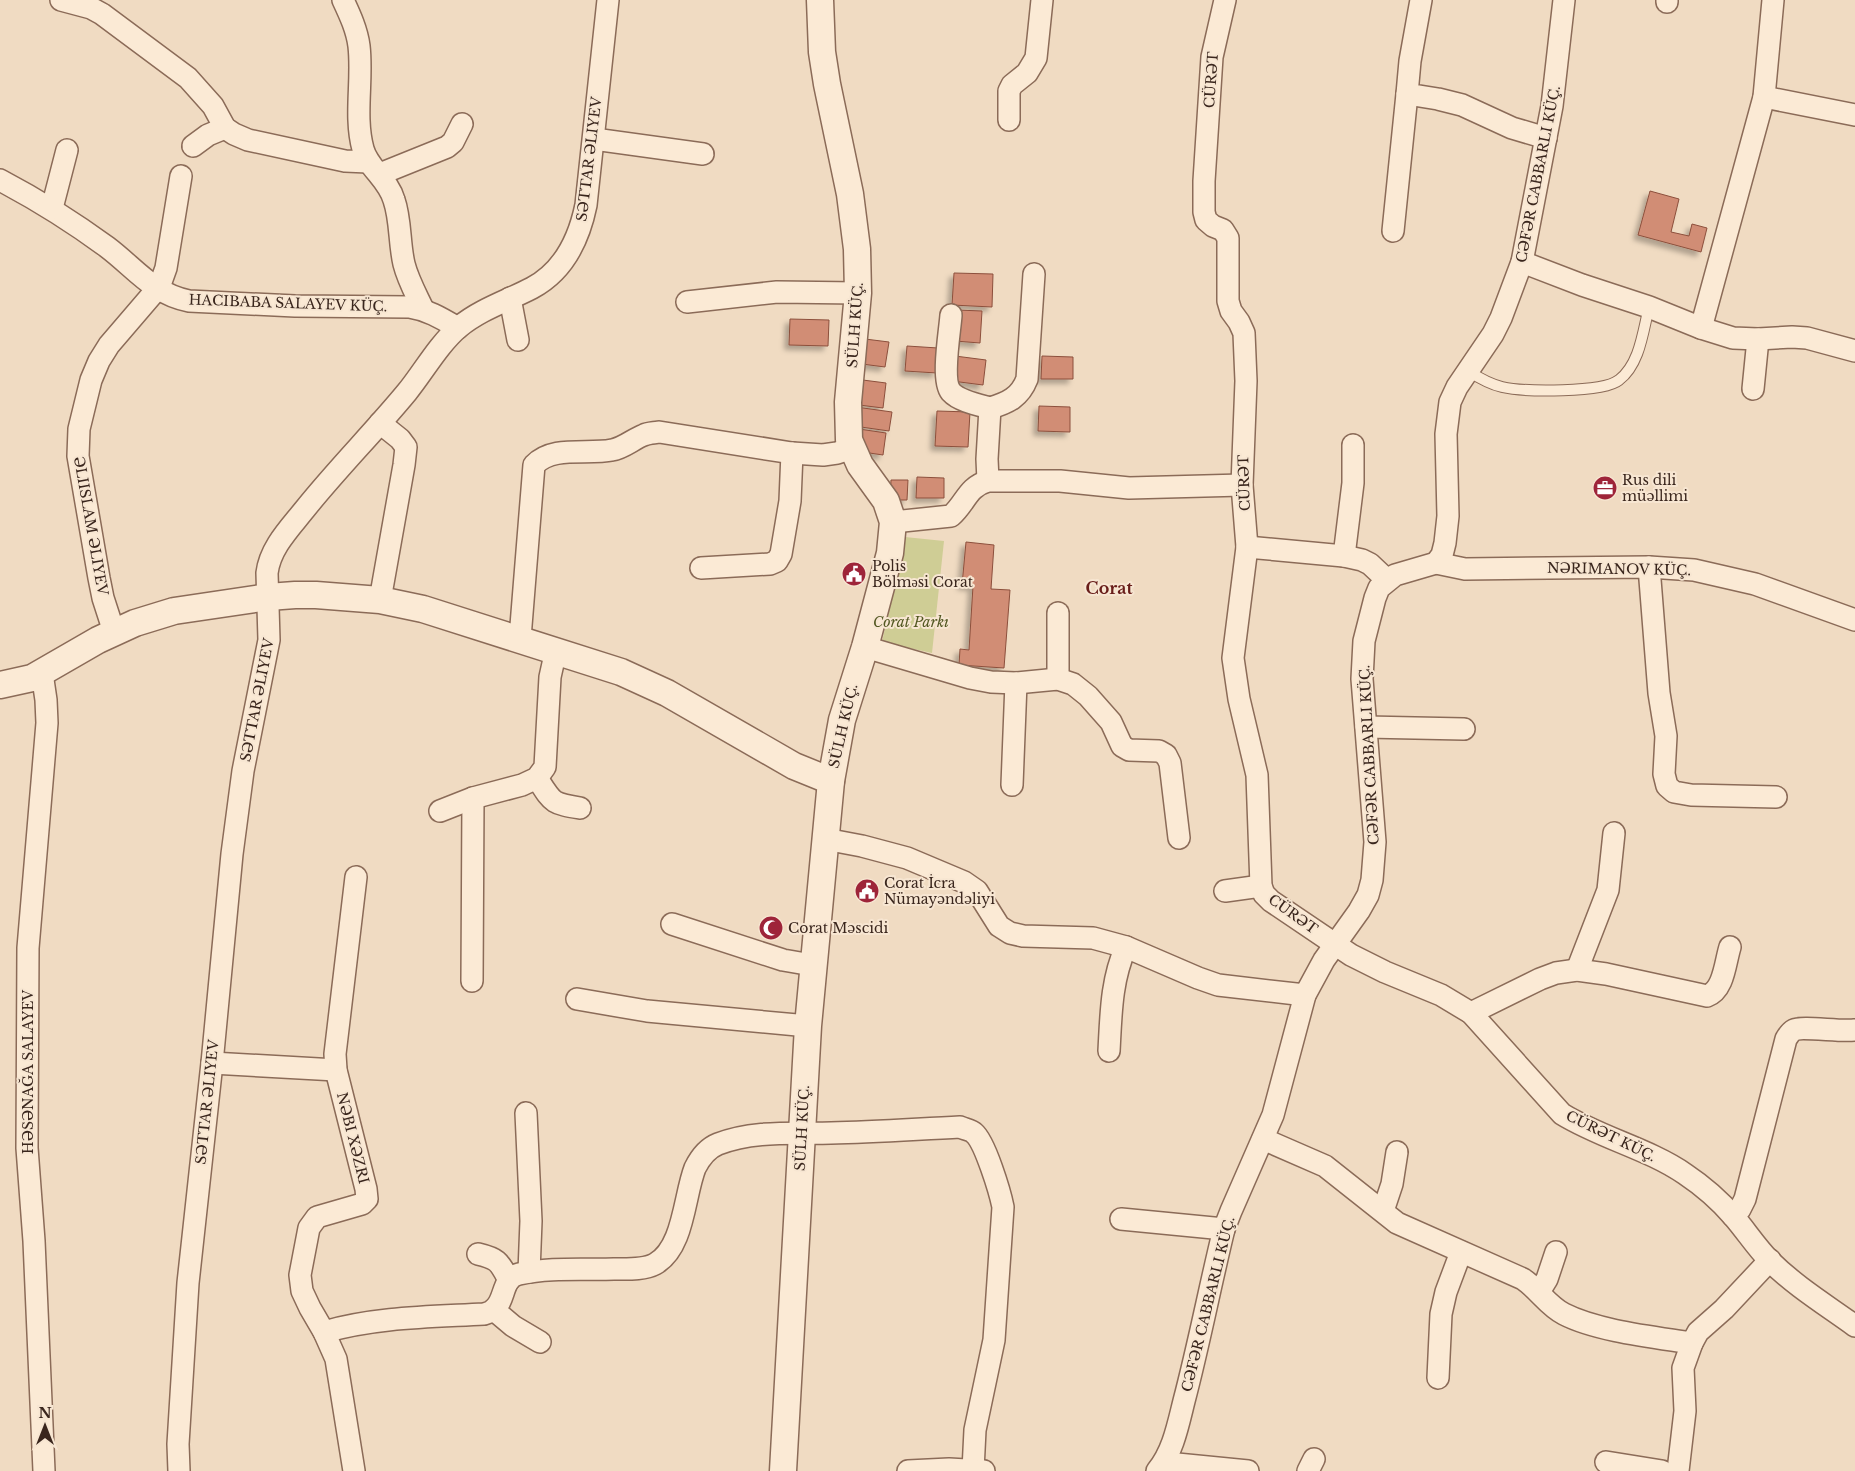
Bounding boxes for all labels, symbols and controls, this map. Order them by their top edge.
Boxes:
street label: CÜRƏT [1199,51,1222,109]
street label: CƏFƏR CABBARLI KÜÇ. [1511,84,1564,264]
street label: SƏTTAR ƏLIYEV [572,95,606,222]
street label: SÜLH KÜÇ. [842,281,867,369]
street label: HACIBABA SALAYEV KÜÇ. [188,290,388,315]
street label: CÜRƏT [1233,454,1254,512]
street label: ƏLIISLAM ƏLIYEV [70,455,112,598]
place label: Rus dili müəllimi [1622,471,1688,505]
office icon: Rus dili müəllimi [1592,475,1618,501]
place label: Polis Bölmәsi Corat [872,557,974,591]
street label: NƏRIMANOV KÜÇ. [1547,558,1691,579]
public building icon: Polis Bölmәsi Corat [841,561,867,587]
district label: Corat [1086,578,1133,598]
park label: Corat Parkı [873,613,949,631]
street label: SƏTTAR ƏLIYEV [236,636,278,763]
street label: CƏFƏR CABBARLI KÜÇ. [1354,665,1383,846]
street label: SÜLH KÜÇ. [824,682,861,770]
place label: Corat İcra Nümayəndəliyi [884,874,995,908]
public building icon: Corat İcra Nümayəndəliyi [854,878,880,904]
street label: CÜRƏT [1265,889,1322,938]
mosque icon: Corat Məscidi [758,915,784,941]
place label: Corat Məscidi [788,919,888,937]
street label: HƏSƏNAĞA SALAYEV [18,989,37,1154]
street label: SƏTTAR ƏLIYEV [191,1038,223,1165]
street label: SÜLH KÜÇ. [790,1085,813,1171]
street label: NƏBI XƏZRI [333,1090,373,1186]
street label: CÜRƏT KÜÇ. [1563,1106,1659,1166]
street label: CƏFƏR CABBARLI KÜÇ. [1176,1214,1239,1394]
north arrow [20,1401,70,1451]
text: N [38,1404,52,1422]

